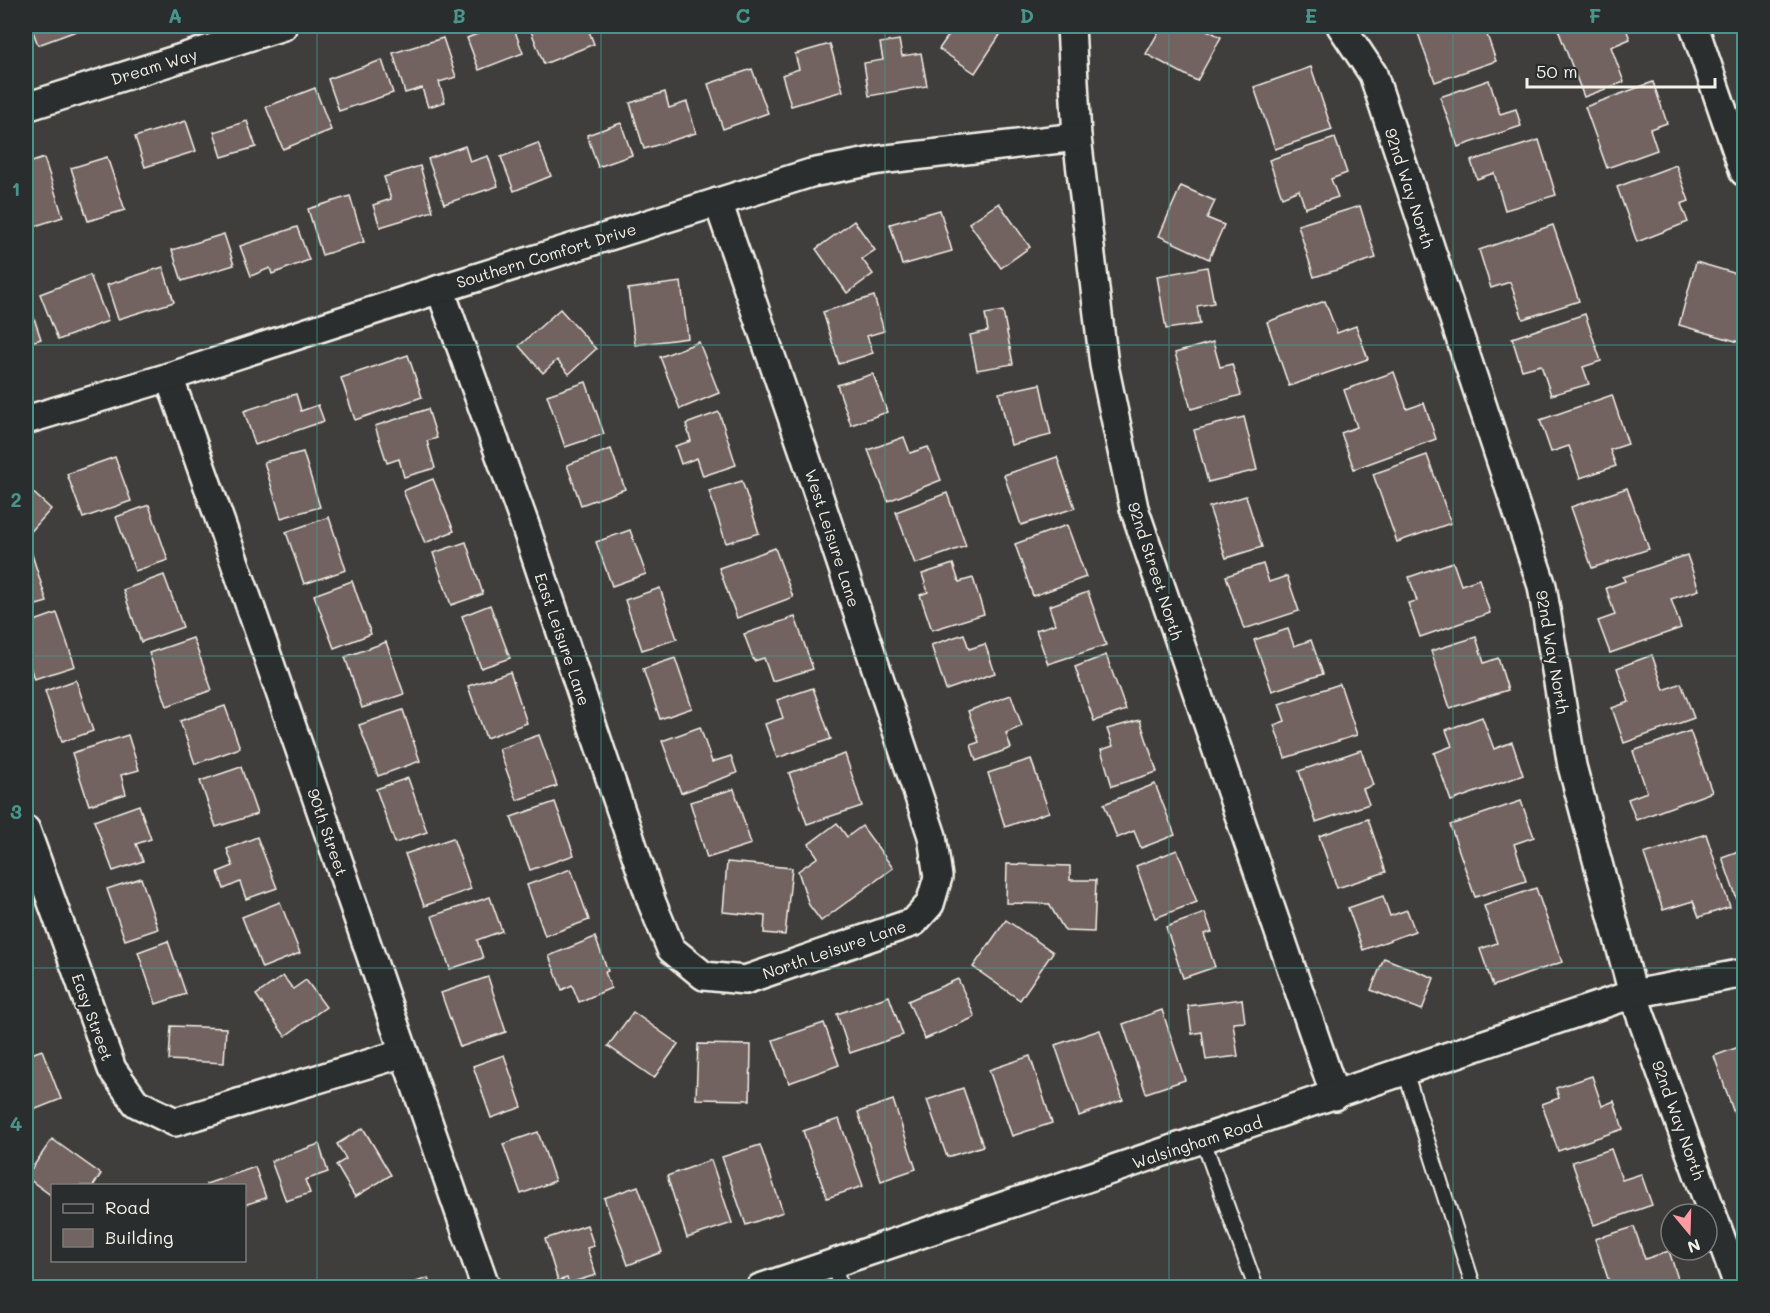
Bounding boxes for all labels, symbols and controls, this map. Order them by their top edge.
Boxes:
text: A [168,2,182,28]
text: B [452,2,466,28]
text: C [736,2,751,28]
text: D [1020,2,1034,28]
text: E [1305,2,1317,28]
text: F [1589,2,1602,28]
street label: Dream Way [108,43,200,89]
scale bar [1527,51,1714,89]
text: 50 m [1536,59,1578,83]
street label: 92nd Way North [1381,125,1439,251]
text: 1 [12,175,20,201]
street label: Southern Comfort Drive [453,218,639,292]
street label: West Leisure Lane [801,466,865,610]
text: 2 [10,486,22,512]
street label: 92nd Street North [1124,499,1188,643]
street label: East Leisure Lane [530,570,596,708]
street label: 92nd Way North [1532,588,1574,716]
street label: 90th Street [303,785,353,879]
text: 3 [10,798,22,824]
street label: North Leisure Lane [759,915,909,983]
street label: Easy Street [68,971,118,1063]
street label: 92nd Way North [1648,1057,1710,1183]
text: 4 [10,1110,23,1136]
street label: Walsingham Road [1129,1111,1265,1173]
legend [51,1184,246,1262]
text: Road [105,1195,150,1219]
north arrow [1659,1202,1719,1262]
text: Building [105,1225,173,1249]
text: N [1685,1235,1703,1259]

